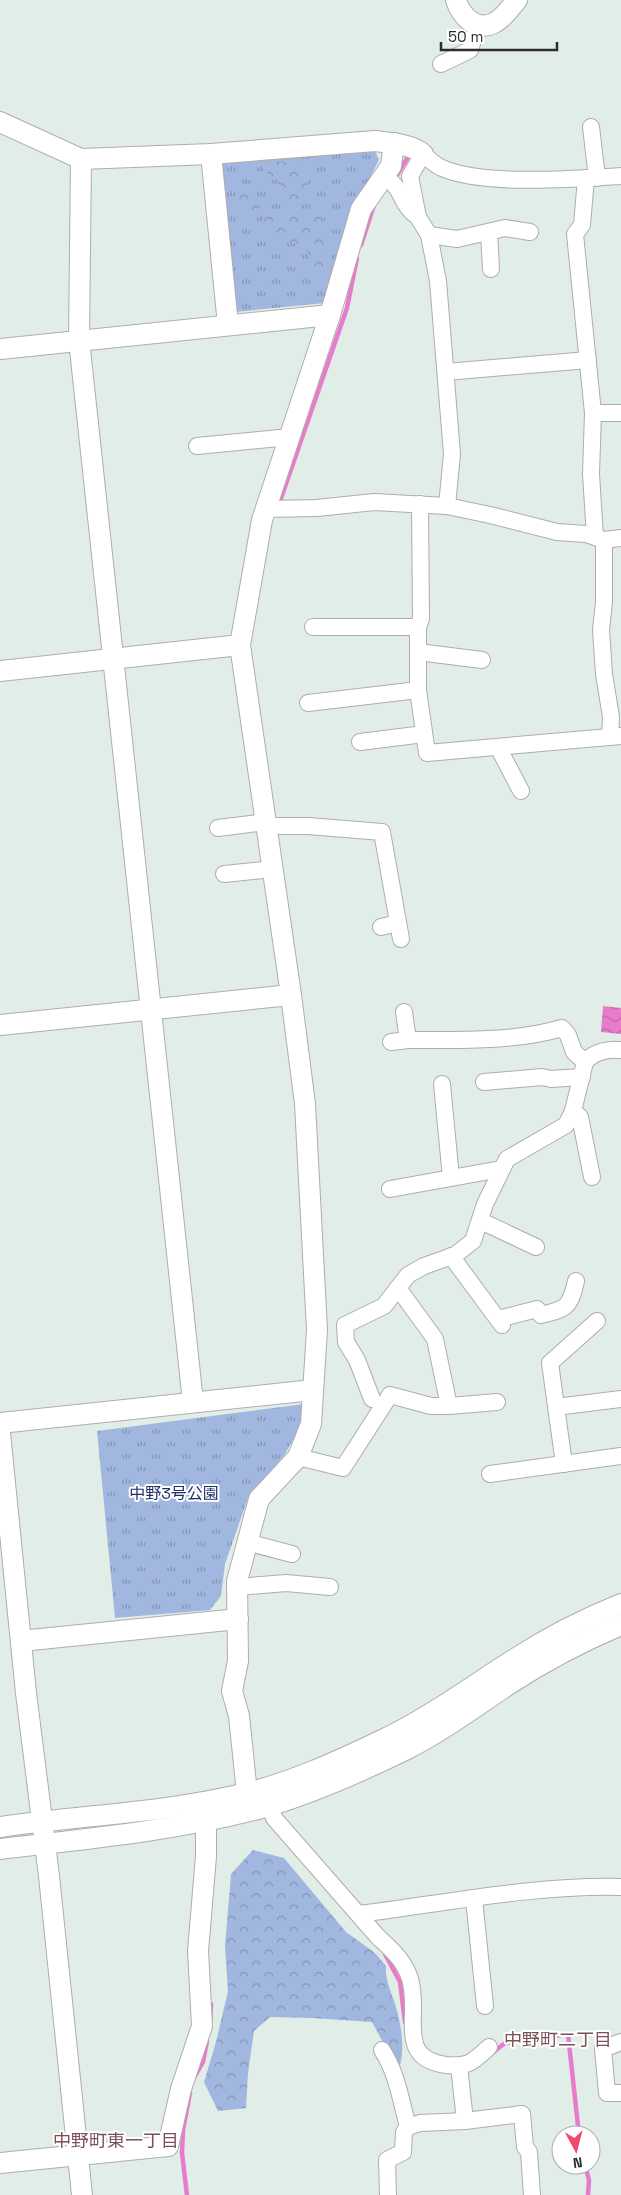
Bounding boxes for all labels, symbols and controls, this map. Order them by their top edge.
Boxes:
scale bar [441,20,557,52]
text: 50 m [448,27,483,46]
park label: 中野3号公園 [129,1483,219,1504]
district label: 中野町二丁目 [504,2028,612,2051]
north arrow [551,2125,601,2175]
district label: 中野町東一丁目 [53,2129,179,2152]
text: N [572,2153,583,2172]

